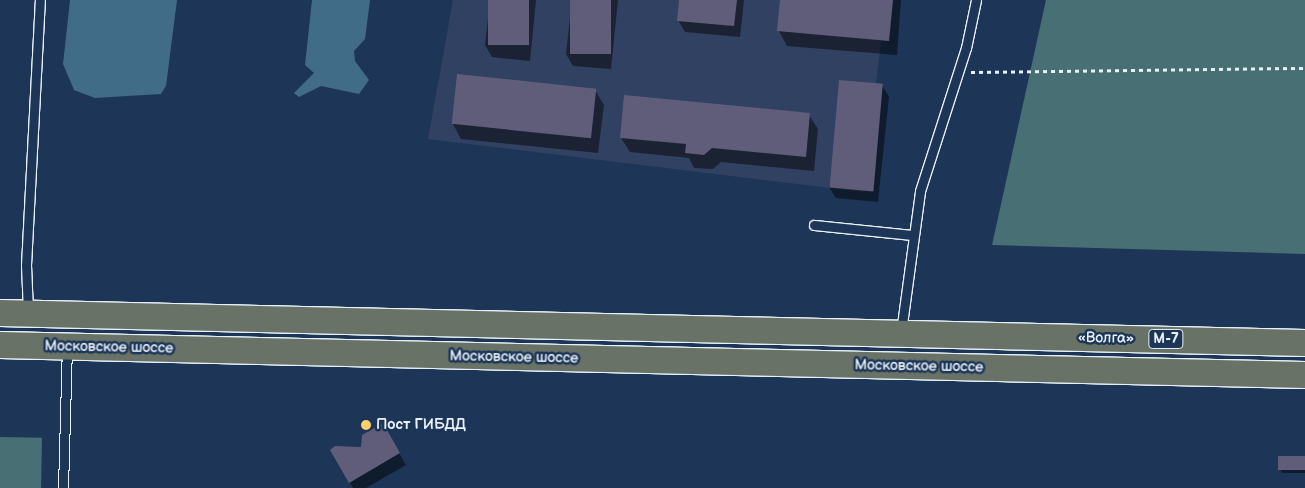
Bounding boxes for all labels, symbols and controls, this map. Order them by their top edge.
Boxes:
road number: М-7 [1147,328,1185,350]
street label: «Волга» [1078,329,1134,347]
street label: Московское шоссе [44,337,174,357]
street label: Московское шоссе [449,347,579,367]
street label: Московское шоссе [854,356,984,376]
place label: Пост ГИБДД [376,416,466,434]
marker: Пост ГИБДД [360,419,372,431]

